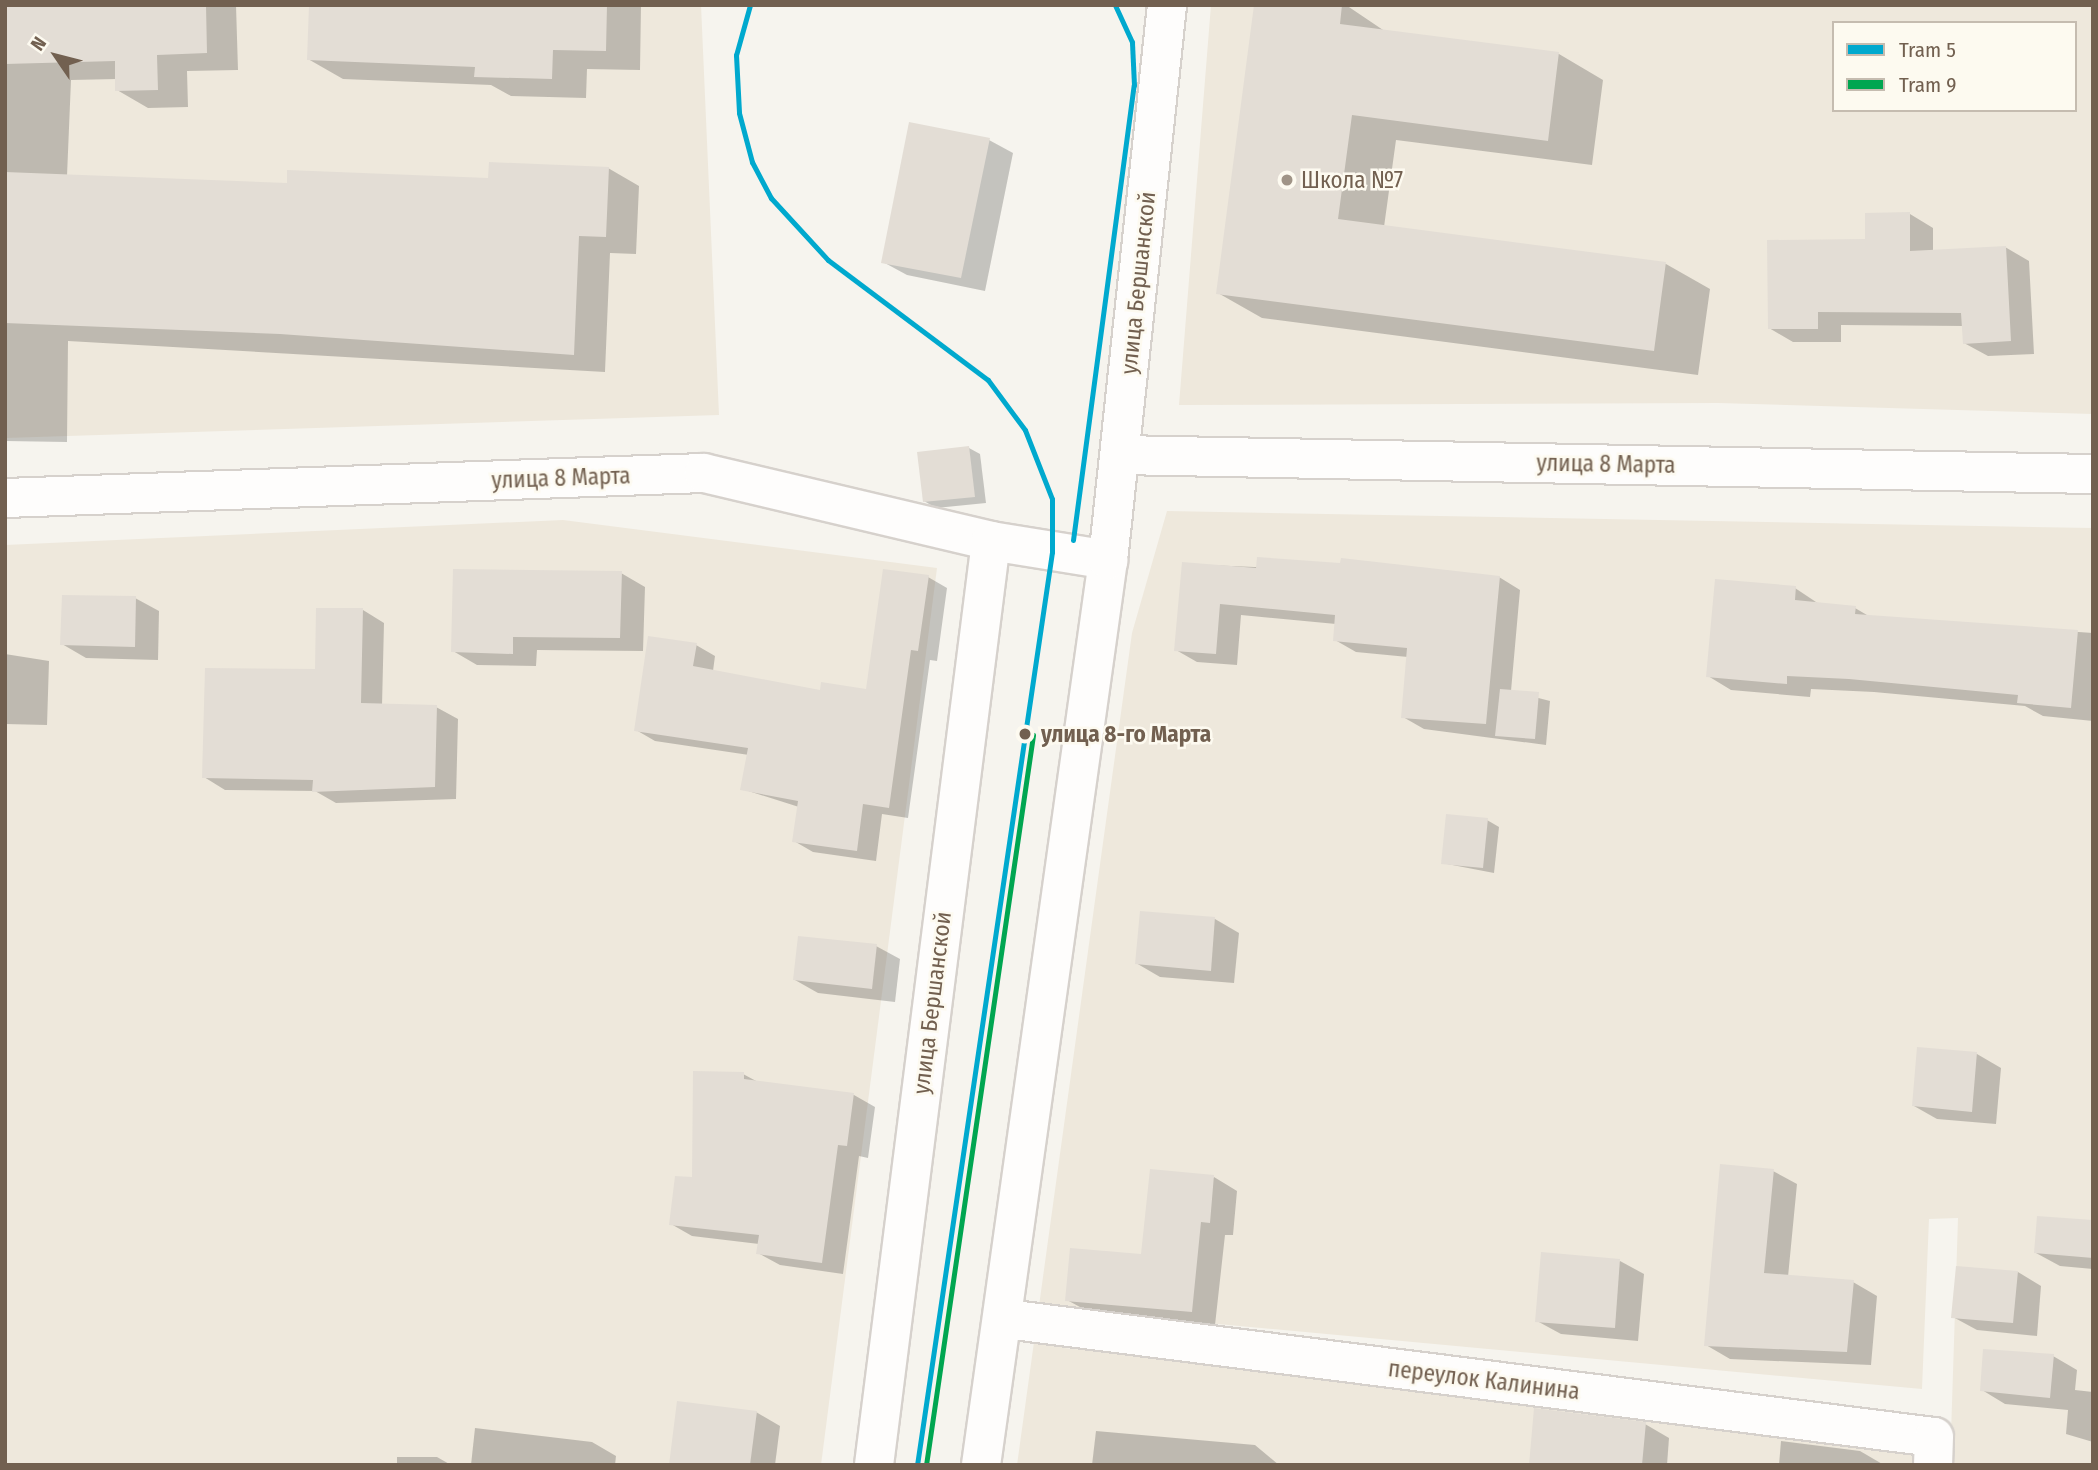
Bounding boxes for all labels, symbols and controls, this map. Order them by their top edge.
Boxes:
north arrow [21,21,91,91]
legend [1832,21,2077,112]
text: N [26,32,51,55]
text: Tram 5 [1899,37,1956,63]
text: Tram 9 [1899,72,1956,98]
place label: Школа №7 [1301,166,1403,194]
marker: Школа №7 [1279,172,1295,188]
street label: улица Бершанской [1115,190,1161,376]
street label: улица 8 Марта [1536,449,1676,479]
street label: улица 8 Марта [491,462,631,494]
place label: улица 8-го Марта [1041,720,1211,748]
marker: улица 8-го Марта [1015,724,1035,744]
street label: улица Бершанской [907,910,957,1096]
street label: переулок Калинина [1387,1355,1581,1405]

